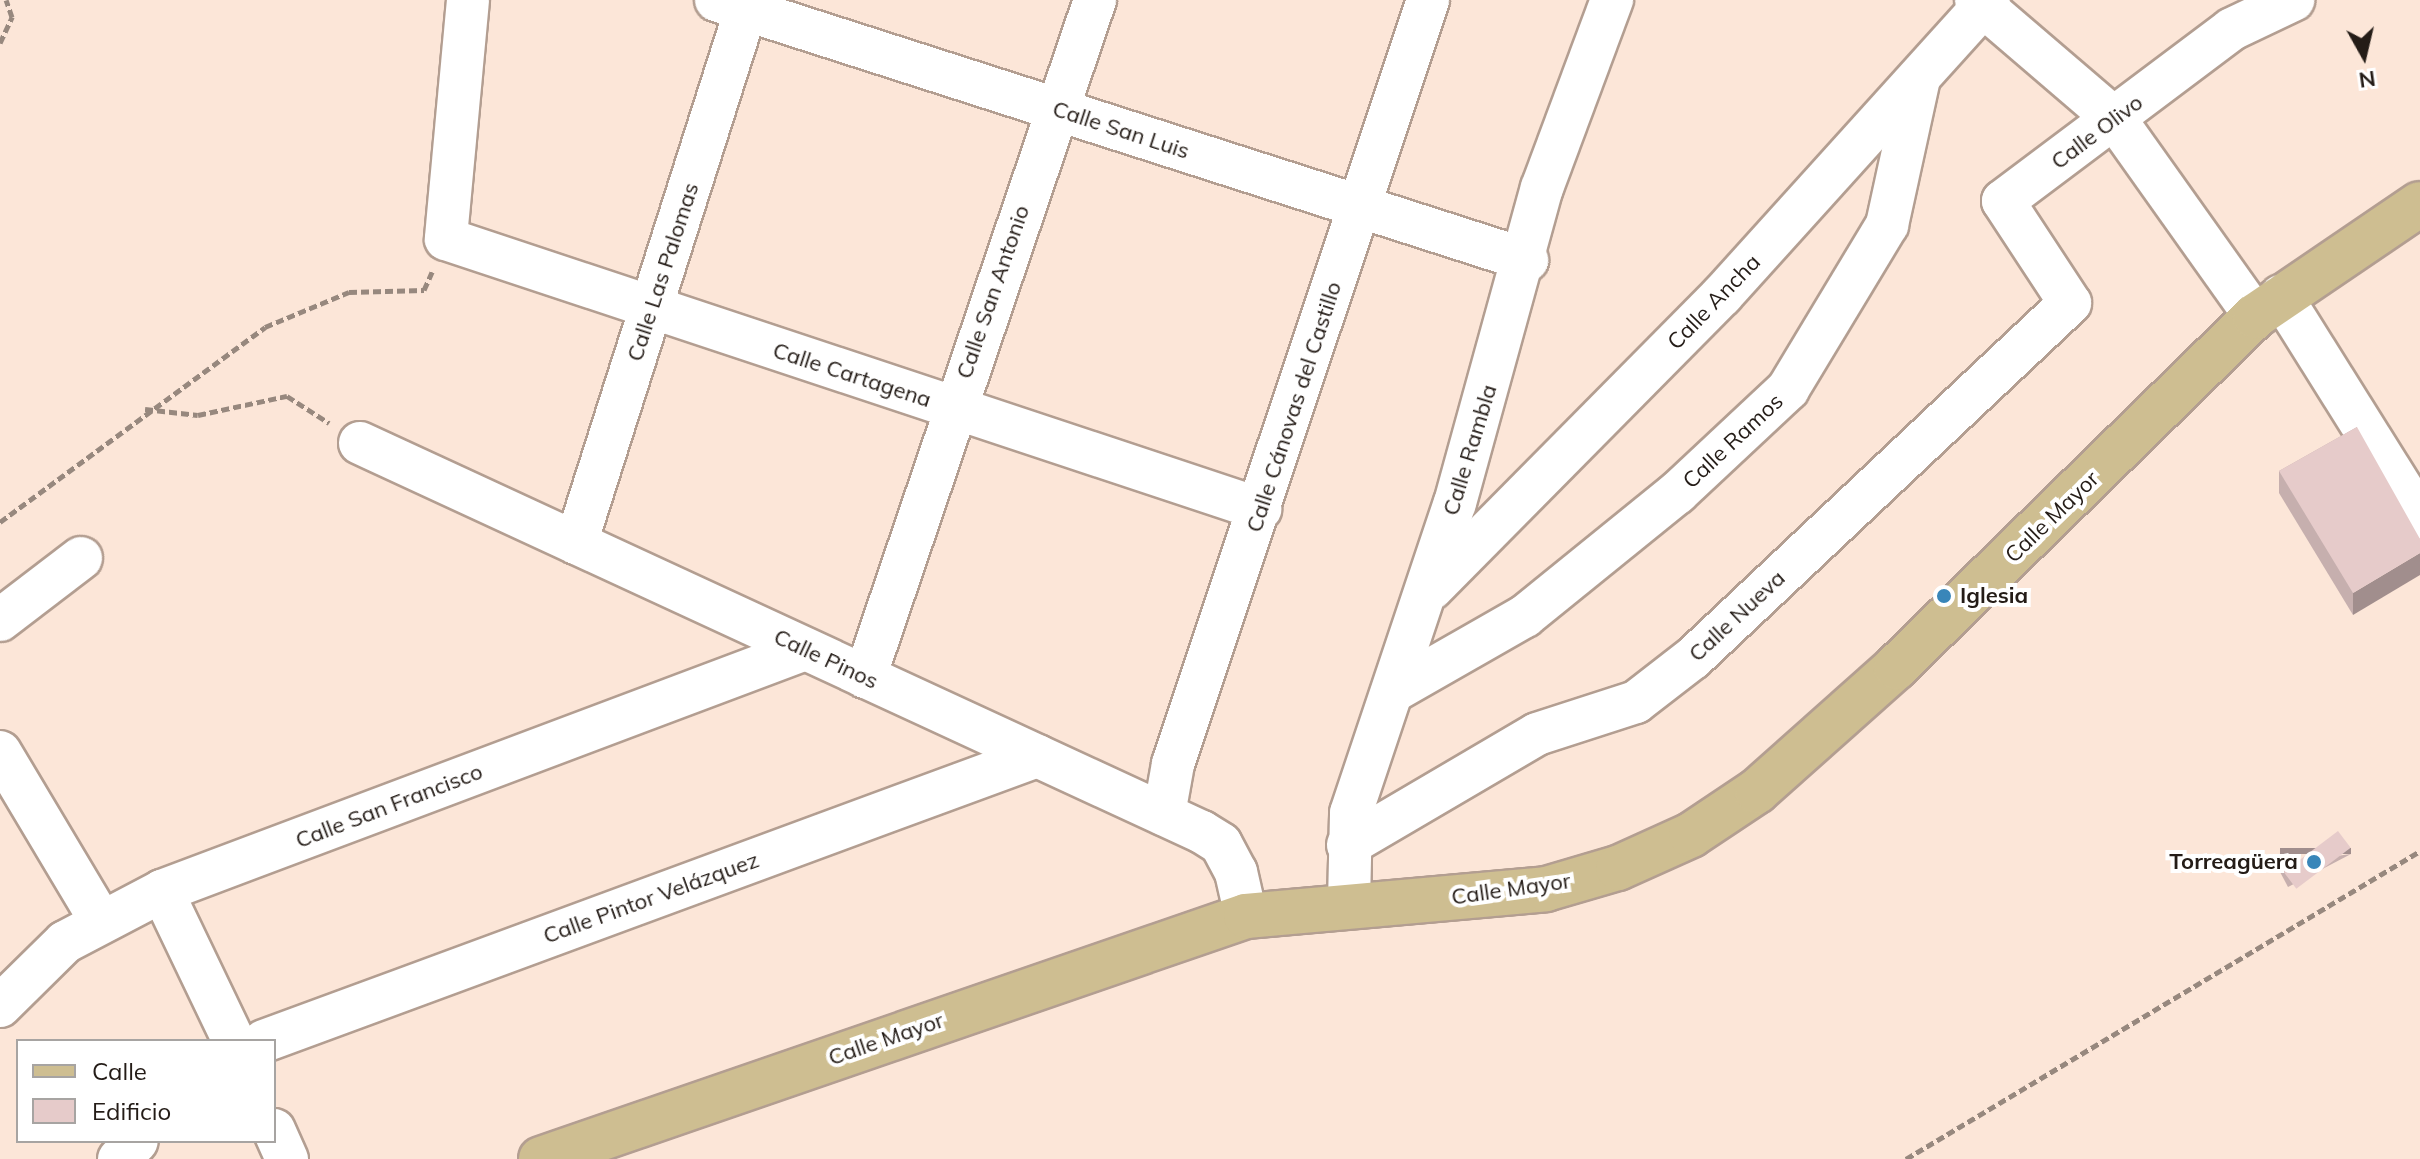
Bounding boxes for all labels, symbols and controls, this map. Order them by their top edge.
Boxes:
north arrow [2324,16,2404,96]
text: N [2357,65,2378,95]
street label: Calle Olivo [2046,89,2148,175]
street label: Calle San Luis [1049,95,1193,165]
street label: Calle Las Palomas [622,179,704,365]
street label: Calle San Antonio [951,202,1035,382]
street label: Calle Ancha [1662,249,1766,355]
street label: Calle Cánovas del Castillo [1241,278,1347,536]
street label: Calle Cartagena [770,337,934,413]
street label: Calle Rambla [1438,381,1502,519]
street label: Calle Ramos [1677,388,1789,494]
street label: Calle Mayor [2000,466,2104,568]
street label: Calle Nueva [1683,565,1791,667]
place label: Iglesia [1960,583,2028,609]
marker: Iglesia [1935,587,1953,605]
street label: Calle Pinos [770,623,882,695]
street label: Calle San Francisco [292,758,486,854]
street label: Calle Pintor Velázquez [540,847,762,949]
place label: Torreagüera [2169,849,2298,875]
marker: Torreagüera [2305,853,2323,871]
street label: Calle Mayor [1450,868,1572,910]
street label: Calle Mayor [825,1007,947,1071]
legend [16,1039,276,1143]
text: Calle [92,1056,147,1086]
text: Edificio [92,1096,171,1126]

